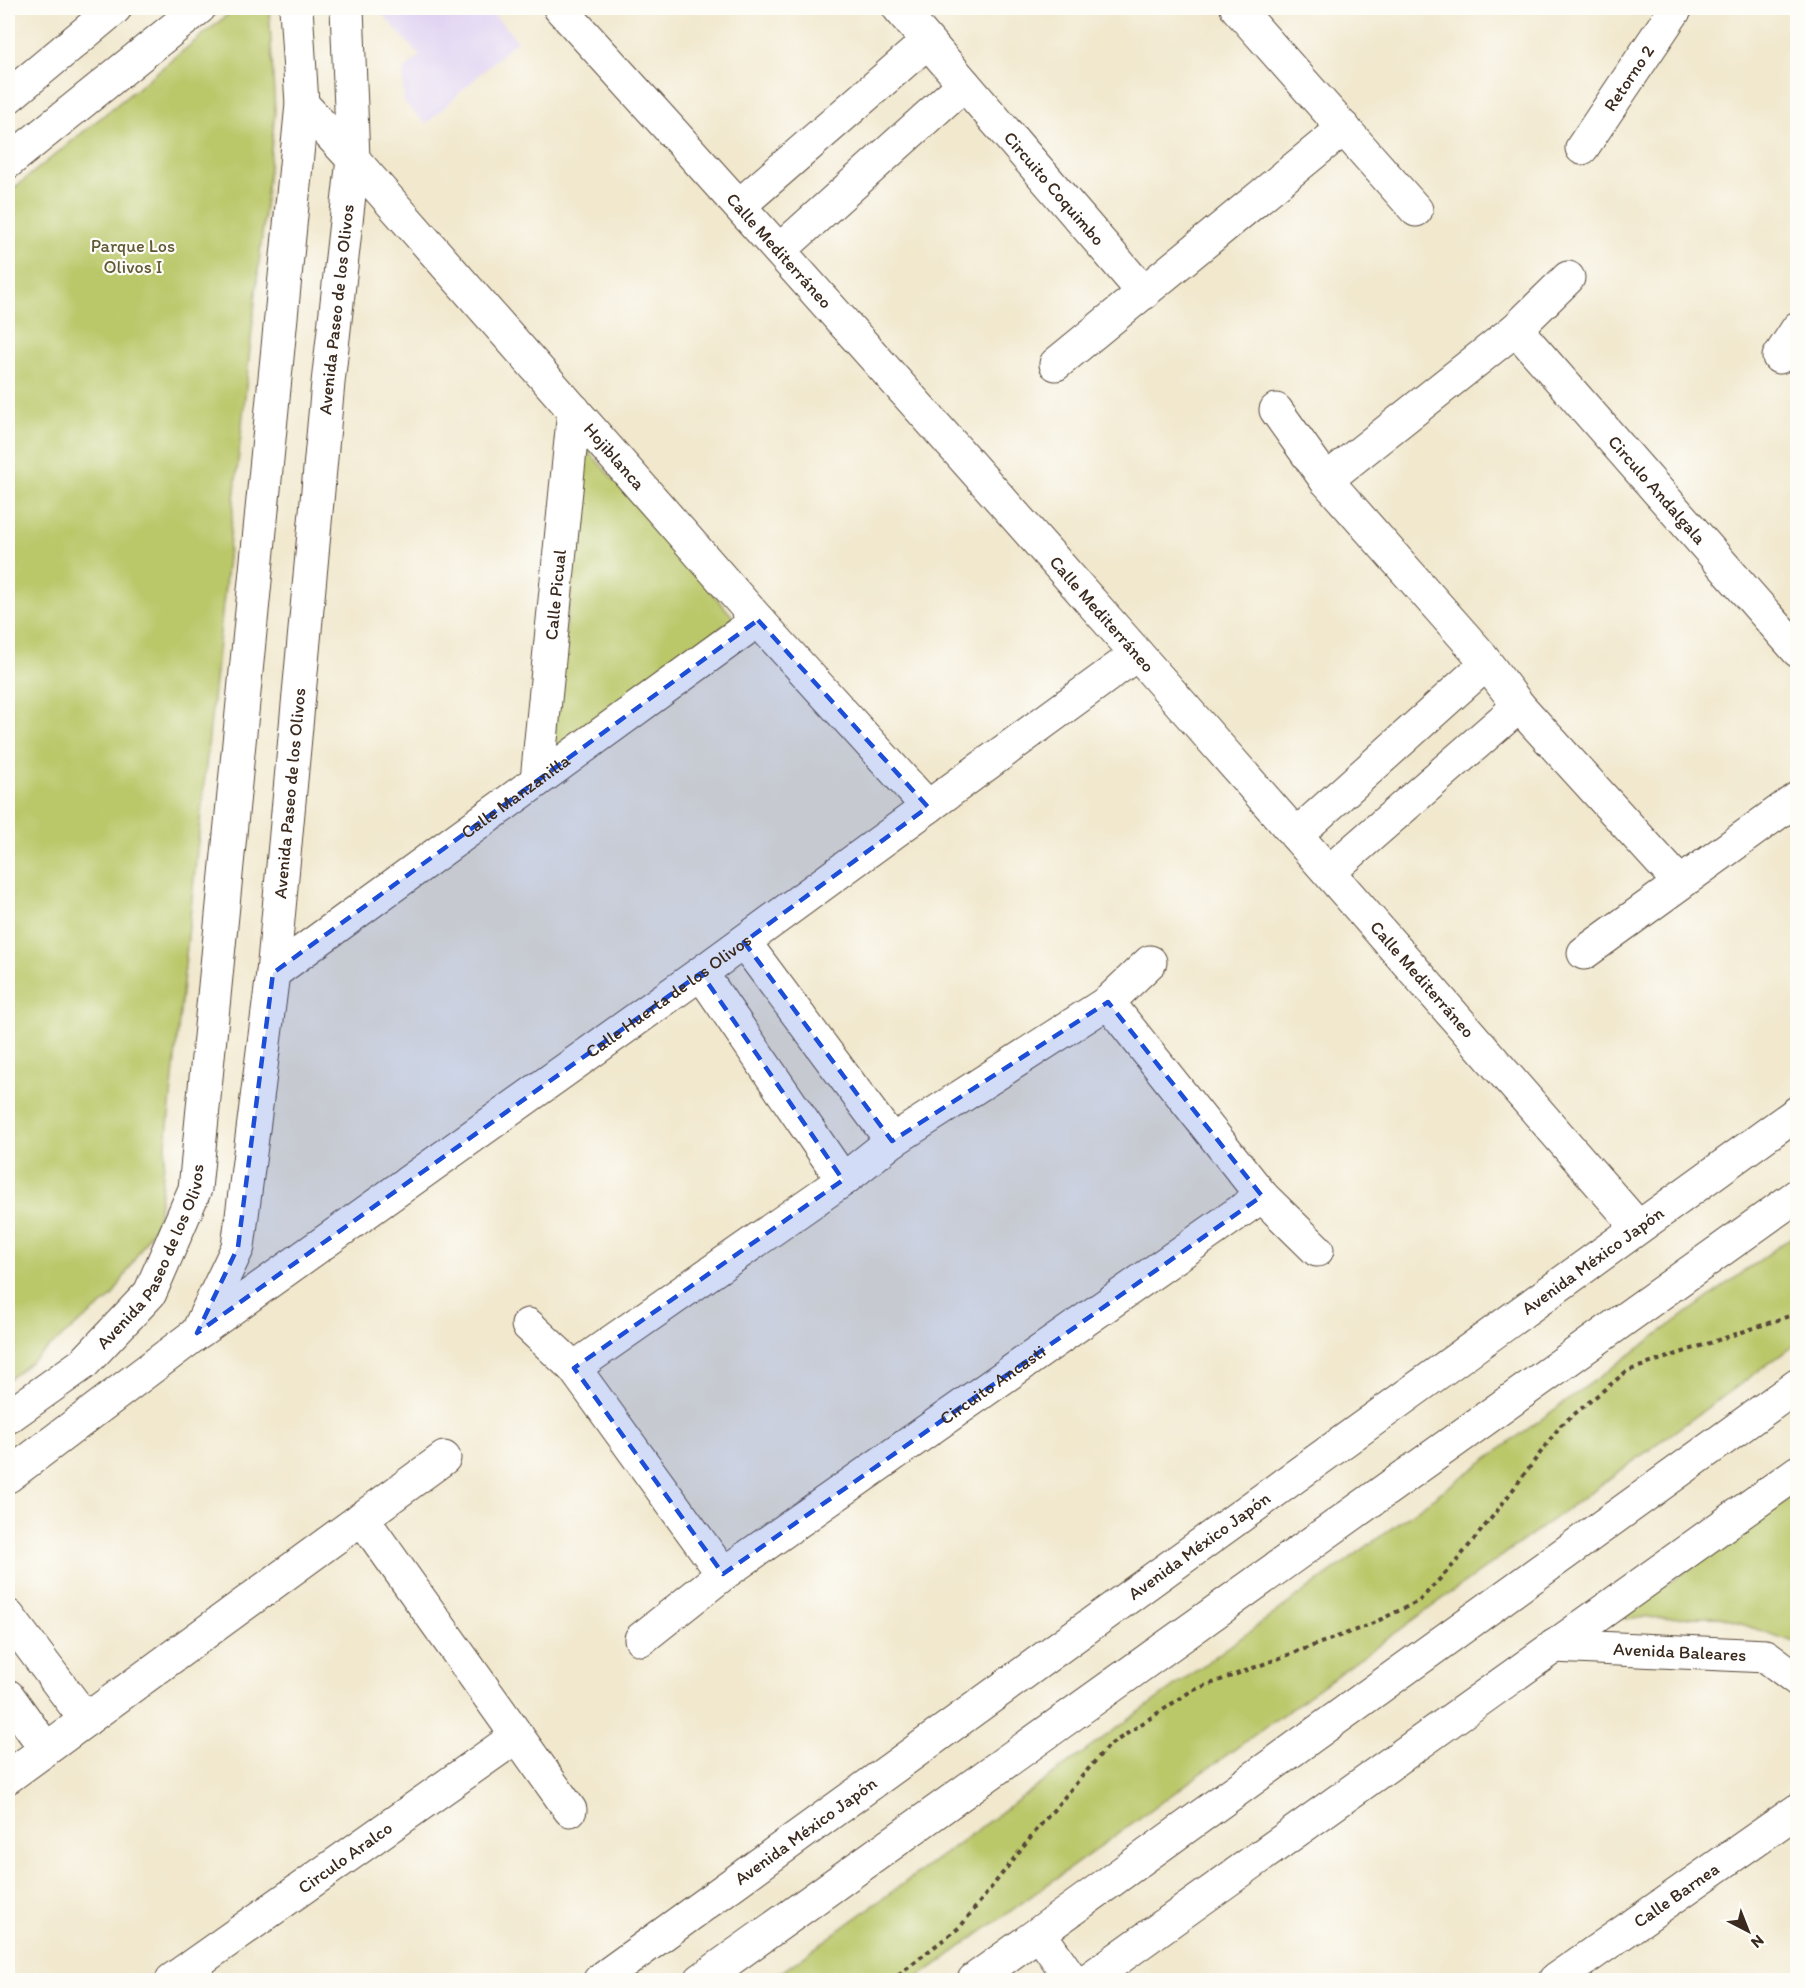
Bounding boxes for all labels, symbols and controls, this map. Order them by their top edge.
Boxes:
street label: Retorno 2 [1599,41,1659,116]
street label: Circuito Coquimbo [999,127,1109,250]
street label: Calle Mediterráneo [721,188,837,313]
street label: Avenida Paseo de los Olivos [314,203,359,416]
park label: Parque Los Olivos I [91,235,175,278]
street label: Hojiblanca [579,418,650,495]
street label: Circulo Andalgala [1603,431,1711,550]
street label: Calle Picual [540,549,571,641]
street label: Calle Mediterráneo [1045,551,1159,677]
street label: Avenida Paseo de los Olivos [269,687,311,900]
street label: Calle Manzanilla [457,749,575,843]
street label: Calle Mediterráneo [1365,916,1479,1043]
street label: Calle Huerta de los Olivos [581,929,756,1063]
street label: Avenida Paseo de los Olivos [92,1163,208,1354]
street label: Avenida México Japón [1517,1202,1668,1320]
street label: Circuito Ancasti [935,1340,1050,1430]
street label: Avenida México Japón [1124,1487,1275,1605]
street label: Avenida Baleares [1613,1638,1747,1666]
street label: Avenida México Japón [730,1772,881,1890]
street label: Circulo Aralco [294,1817,397,1898]
street label: Calle Barnea [1629,1858,1723,1933]
north arrow [1718,1901,1778,1961]
text: N [1747,1931,1768,1952]

